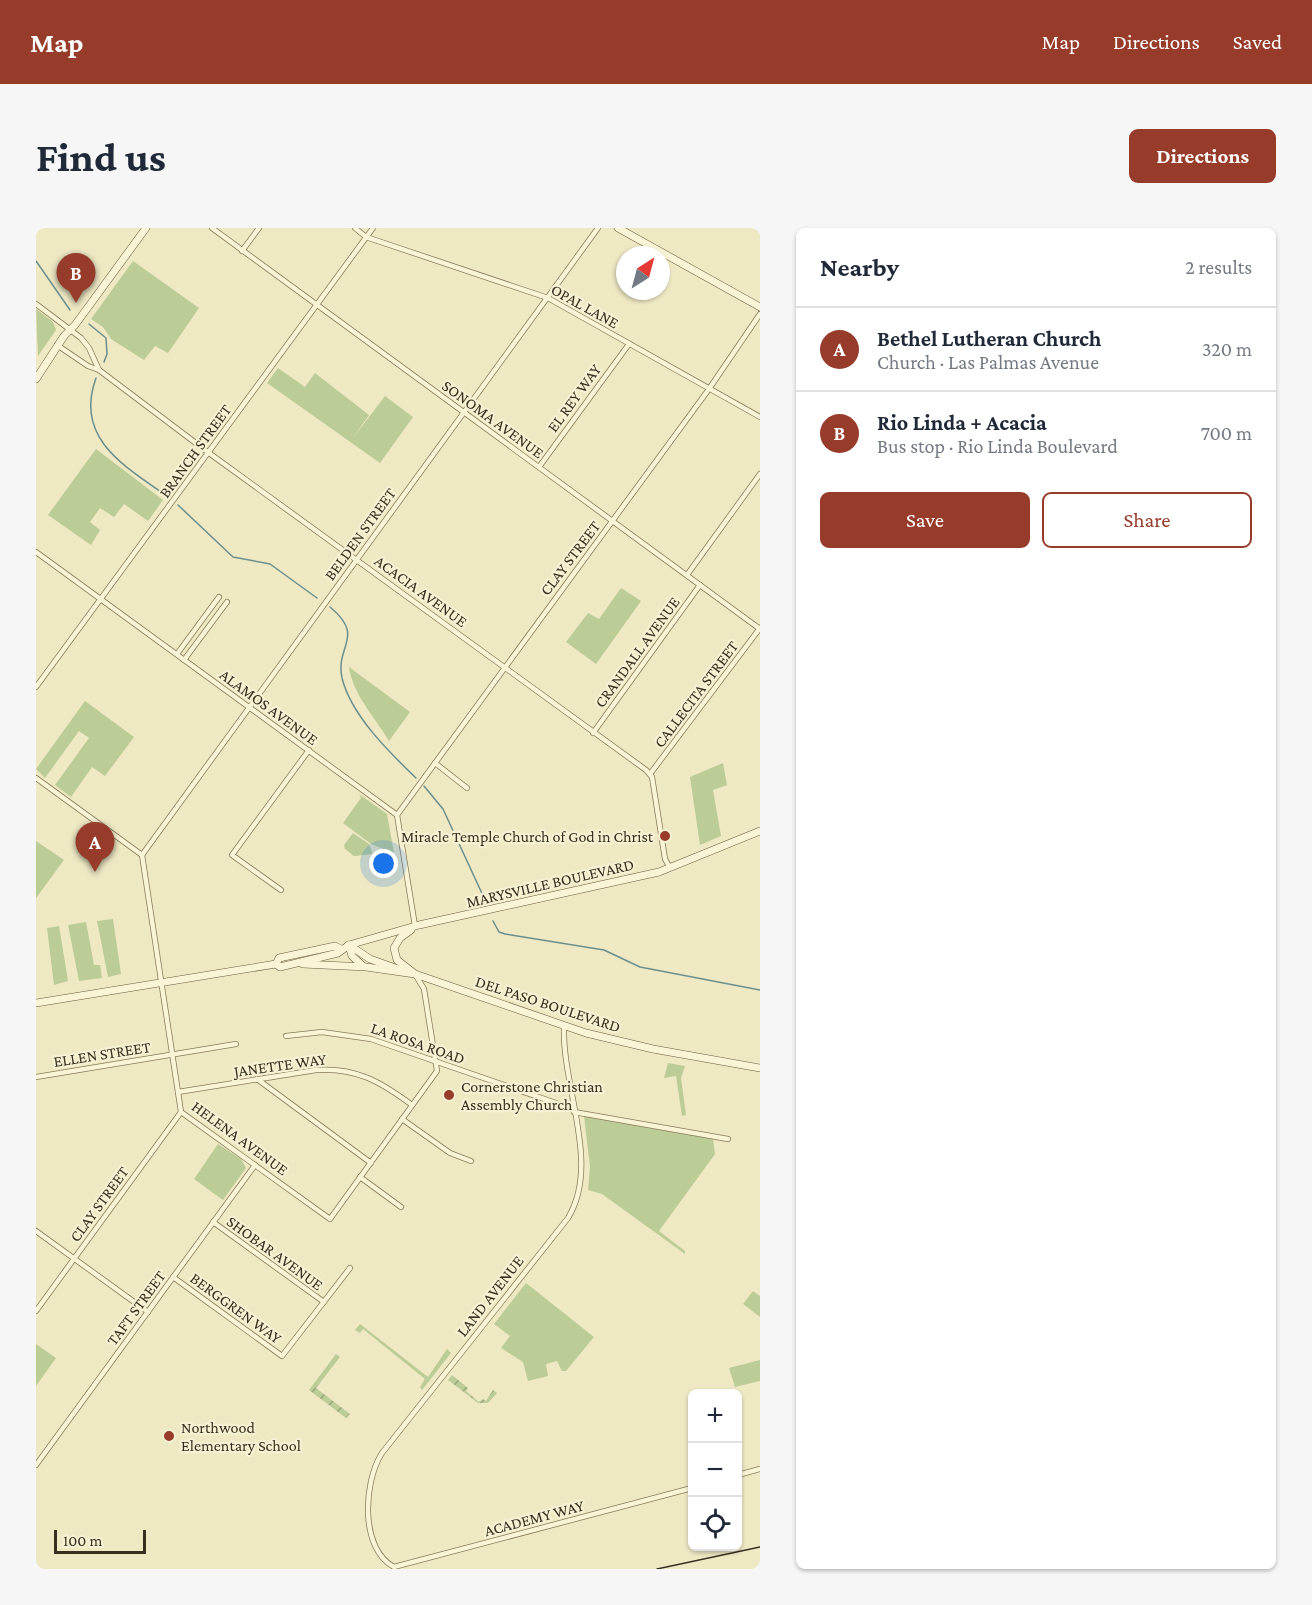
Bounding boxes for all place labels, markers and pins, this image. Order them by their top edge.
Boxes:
pin: B [56,254,96,303]
pin: A [76,822,114,872]
place label: Miracle Temple Church of God in Christ [401,828,654,846]
marker: Miracle Temple Church of God in Christ [658,829,672,843]
place label: Cornerstone Christian Assembly Church [461,1078,603,1114]
marker: Cornerstone Christian Assembly Church [442,1088,456,1102]
place label: Northwood Elementary School [181,1419,301,1455]
marker: Northwood Elementary School [162,1429,176,1443]

